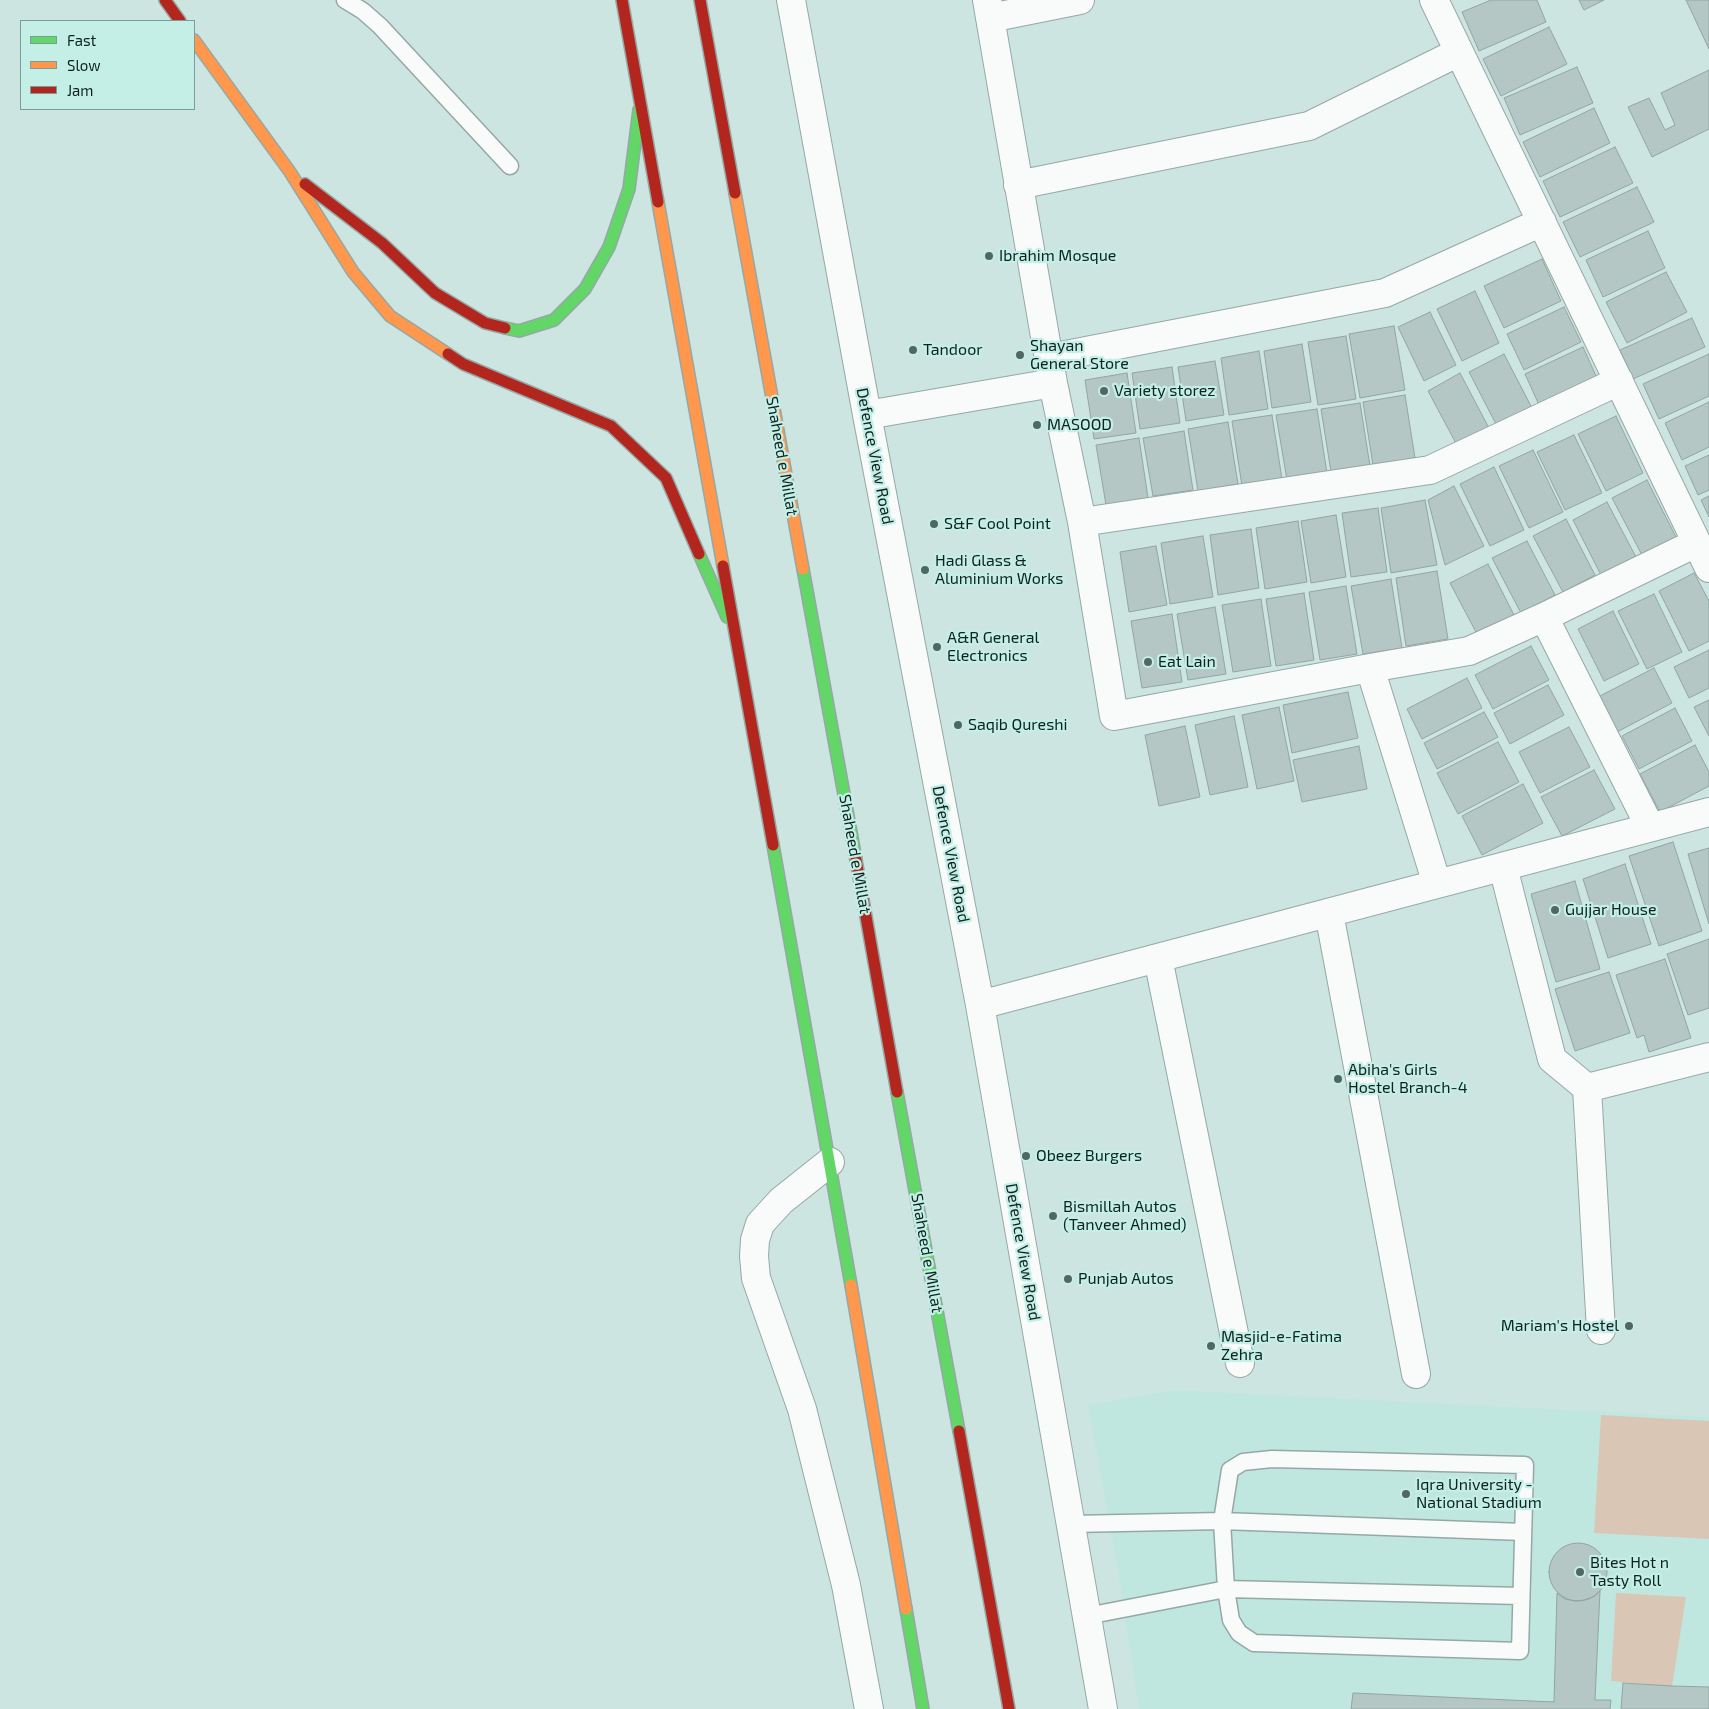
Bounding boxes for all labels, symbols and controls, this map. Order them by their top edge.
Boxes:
legend [20,20,195,110]
text: Fast [67,31,96,49]
text: Slow [67,56,101,74]
text: Jam [67,81,93,99]
place label: Ibrahim Mosque [999,246,1116,266]
marker: Ibrahim Mosque [983,250,995,262]
place label: Shayan General Store [1030,336,1129,374]
place label: Tandoor [923,340,983,360]
marker: Tandoor [907,344,919,356]
marker: Shayan General Store [1014,349,1026,361]
place label: Variety storez [1114,381,1215,401]
marker: Variety storez [1098,385,1110,397]
street label: Defence View Road [852,386,898,526]
street label: Shaheed e Millat [762,395,802,517]
place label: MASOOD [1047,415,1112,435]
marker: MASOOD [1031,419,1043,431]
place label: S&F Cool Point [944,514,1051,534]
marker: S&F Cool Point [928,518,940,530]
place label: Hadi Glass & Aluminium Works [935,551,1063,589]
marker: Hadi Glass & Aluminium Works [919,564,931,576]
place label: A&R General Electronics [947,628,1039,666]
marker: A&R General Electronics [931,641,943,653]
place label: Eat Lain [1158,652,1216,672]
marker: Eat Lain [1142,656,1154,668]
place label: Saqib Qureshi [968,715,1068,735]
marker: Saqib Qureshi [952,719,964,731]
street label: Defence View Road [928,784,974,924]
street label: Shaheed e Millat [835,793,875,915]
place label: Gujjar House [1565,900,1657,920]
marker: Gujjar House [1549,904,1561,916]
place label: Abiha's Girls Hostel Branch-4 [1348,1060,1467,1098]
marker: Abiha's Girls Hostel Branch-4 [1332,1073,1344,1085]
place label: Obeez Burgers [1036,1146,1142,1166]
marker: Obeez Burgers [1020,1150,1032,1162]
street label: Defence View Road [1001,1182,1045,1322]
street label: Shaheed e Millat [907,1192,947,1314]
place label: Bismillah Autos (Tanveer Ahmed) [1063,1197,1187,1235]
marker: Bismillah Autos (Tanveer Ahmed) [1047,1210,1059,1222]
place label: Punjab Autos [1078,1269,1174,1289]
marker: Punjab Autos [1062,1273,1074,1285]
place label: Mariam's Hostel [1501,1316,1619,1336]
marker: Mariam's Hostel [1623,1320,1635,1332]
place label: Masjid-e-Fatima Zehra [1221,1327,1342,1365]
marker: Masjid-e-Fatima Zehra [1205,1340,1217,1352]
place label: Iqra University - National Stadium [1416,1475,1542,1513]
marker: Iqra University - National Stadium [1400,1488,1412,1500]
place label: Bites Hot n Tasty Roll [1590,1553,1669,1591]
marker: Bites Hot n Tasty Roll [1574,1566,1586,1578]

